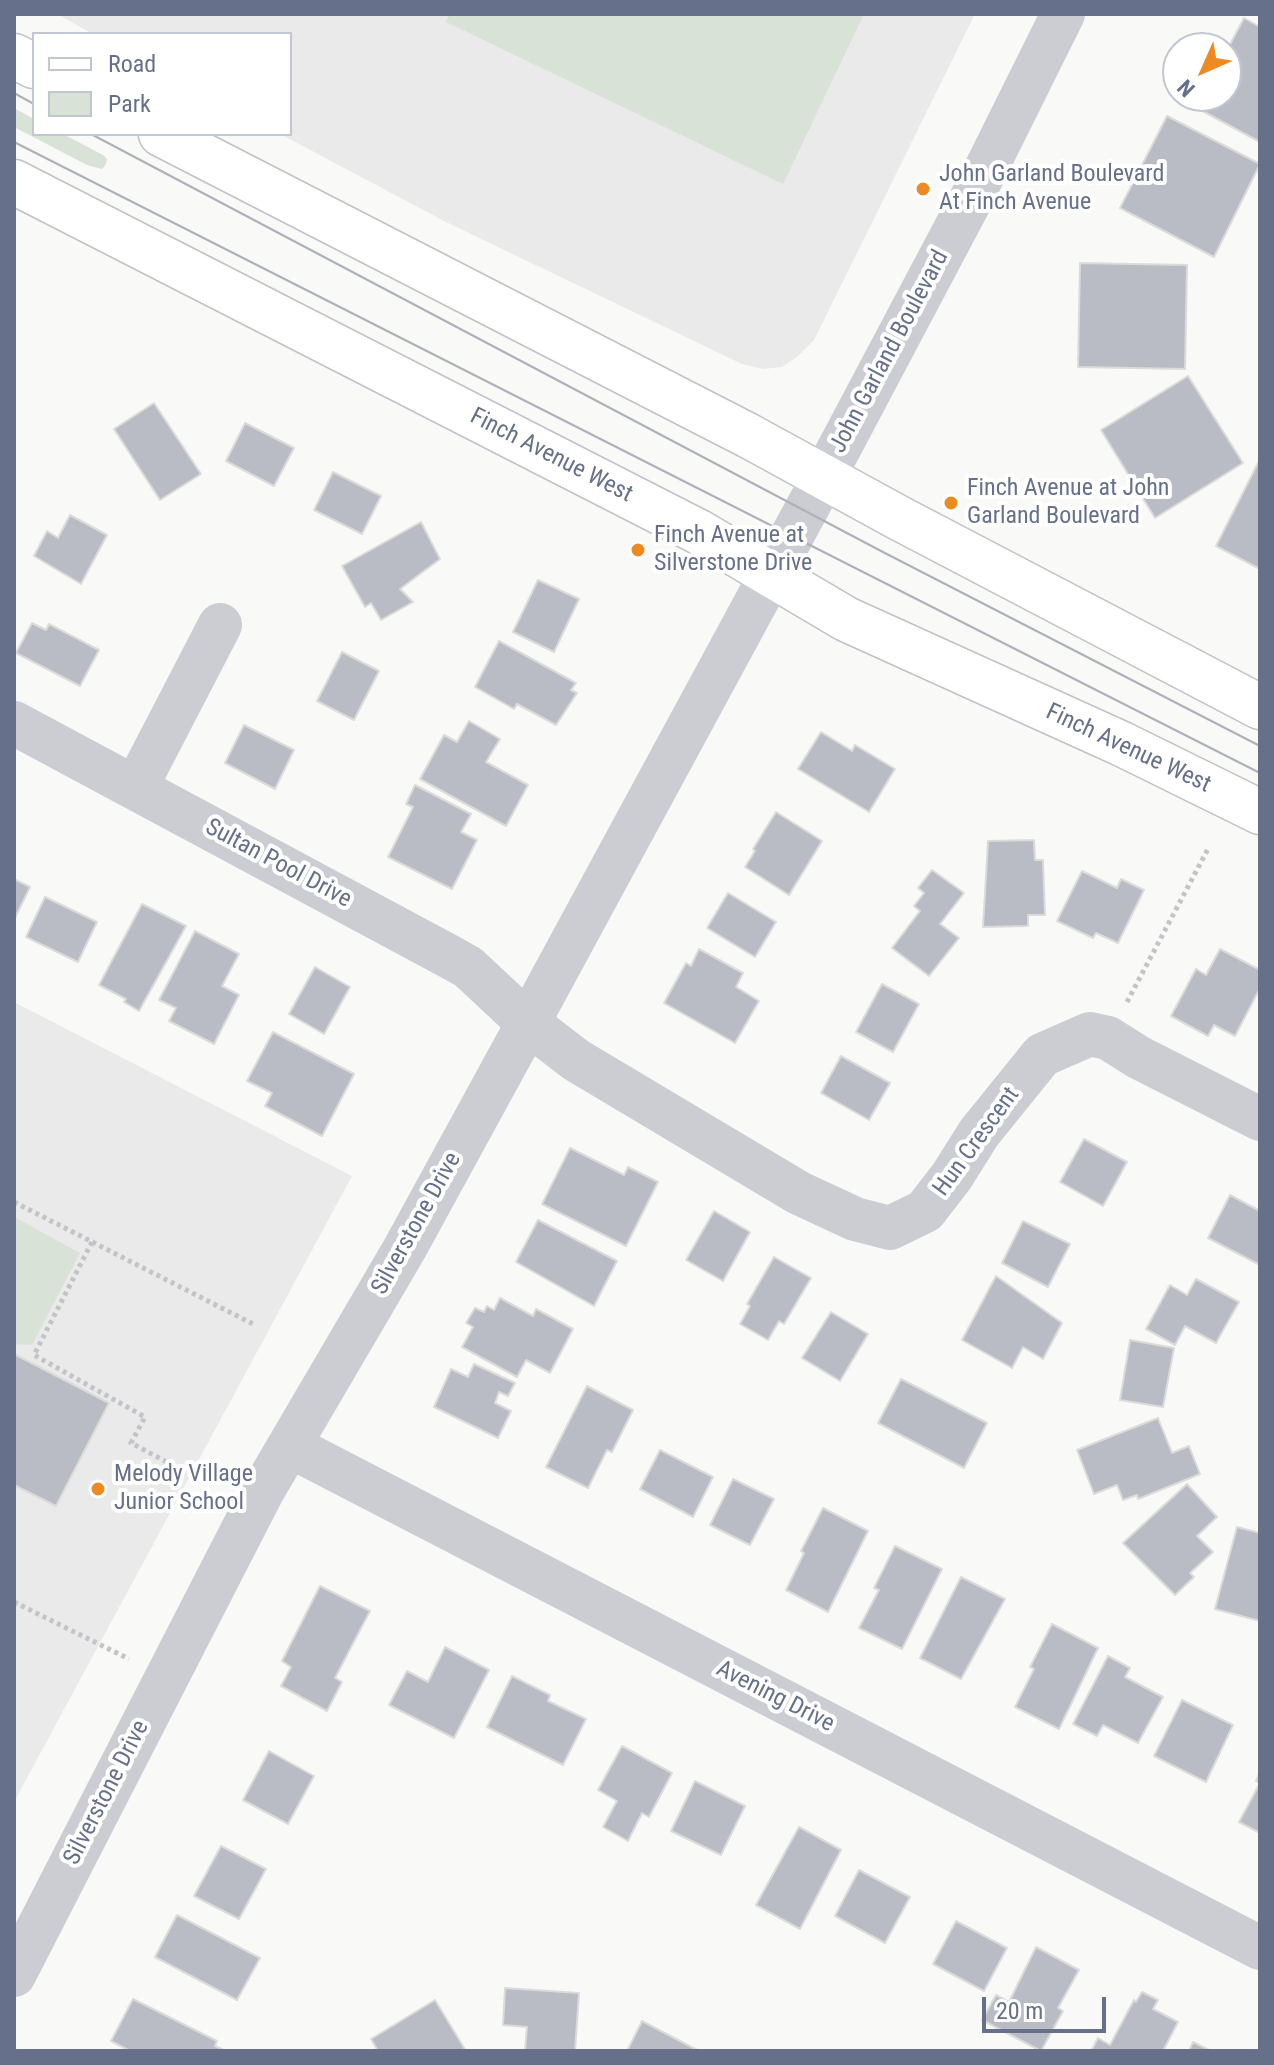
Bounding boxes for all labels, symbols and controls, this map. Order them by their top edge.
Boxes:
legend [32,32,292,136]
north arrow [1162,32,1242,112]
text: Road [108,50,156,78]
text: N [1172,74,1200,102]
text: Park [108,90,151,118]
place label: John Garland Boulevard At Finch Avenue [939,161,1164,217]
marker: John Garland Boulevard At Finch Avenue [914,180,932,198]
street label: John Garland Boulevard [824,246,956,458]
street label: Finch Avenue West [465,403,637,509]
place label: Finch Avenue at John Garland Boulevard [967,475,1169,531]
marker: Finch Avenue at John Garland Boulevard [942,494,960,512]
place label: Finch Avenue at Silverstone Drive [654,522,812,578]
marker: Finch Avenue at Silverstone Drive [629,541,647,559]
street label: Finch Avenue West [1041,698,1215,800]
street label: Sultan Pool Drive [200,813,356,915]
street label: Hun Crescent [928,1082,1026,1202]
street label: Silverstone Drive [366,1148,468,1300]
place label: Melody Village Junior School [114,1461,253,1517]
marker: Melody Village Junior School [89,1480,107,1498]
street label: Avening Drive [711,1655,839,1739]
street label: Silverstone Drive [58,1716,156,1870]
scale bar [986,1981,1110,2031]
text: 20 m [996,1997,1043,2025]

